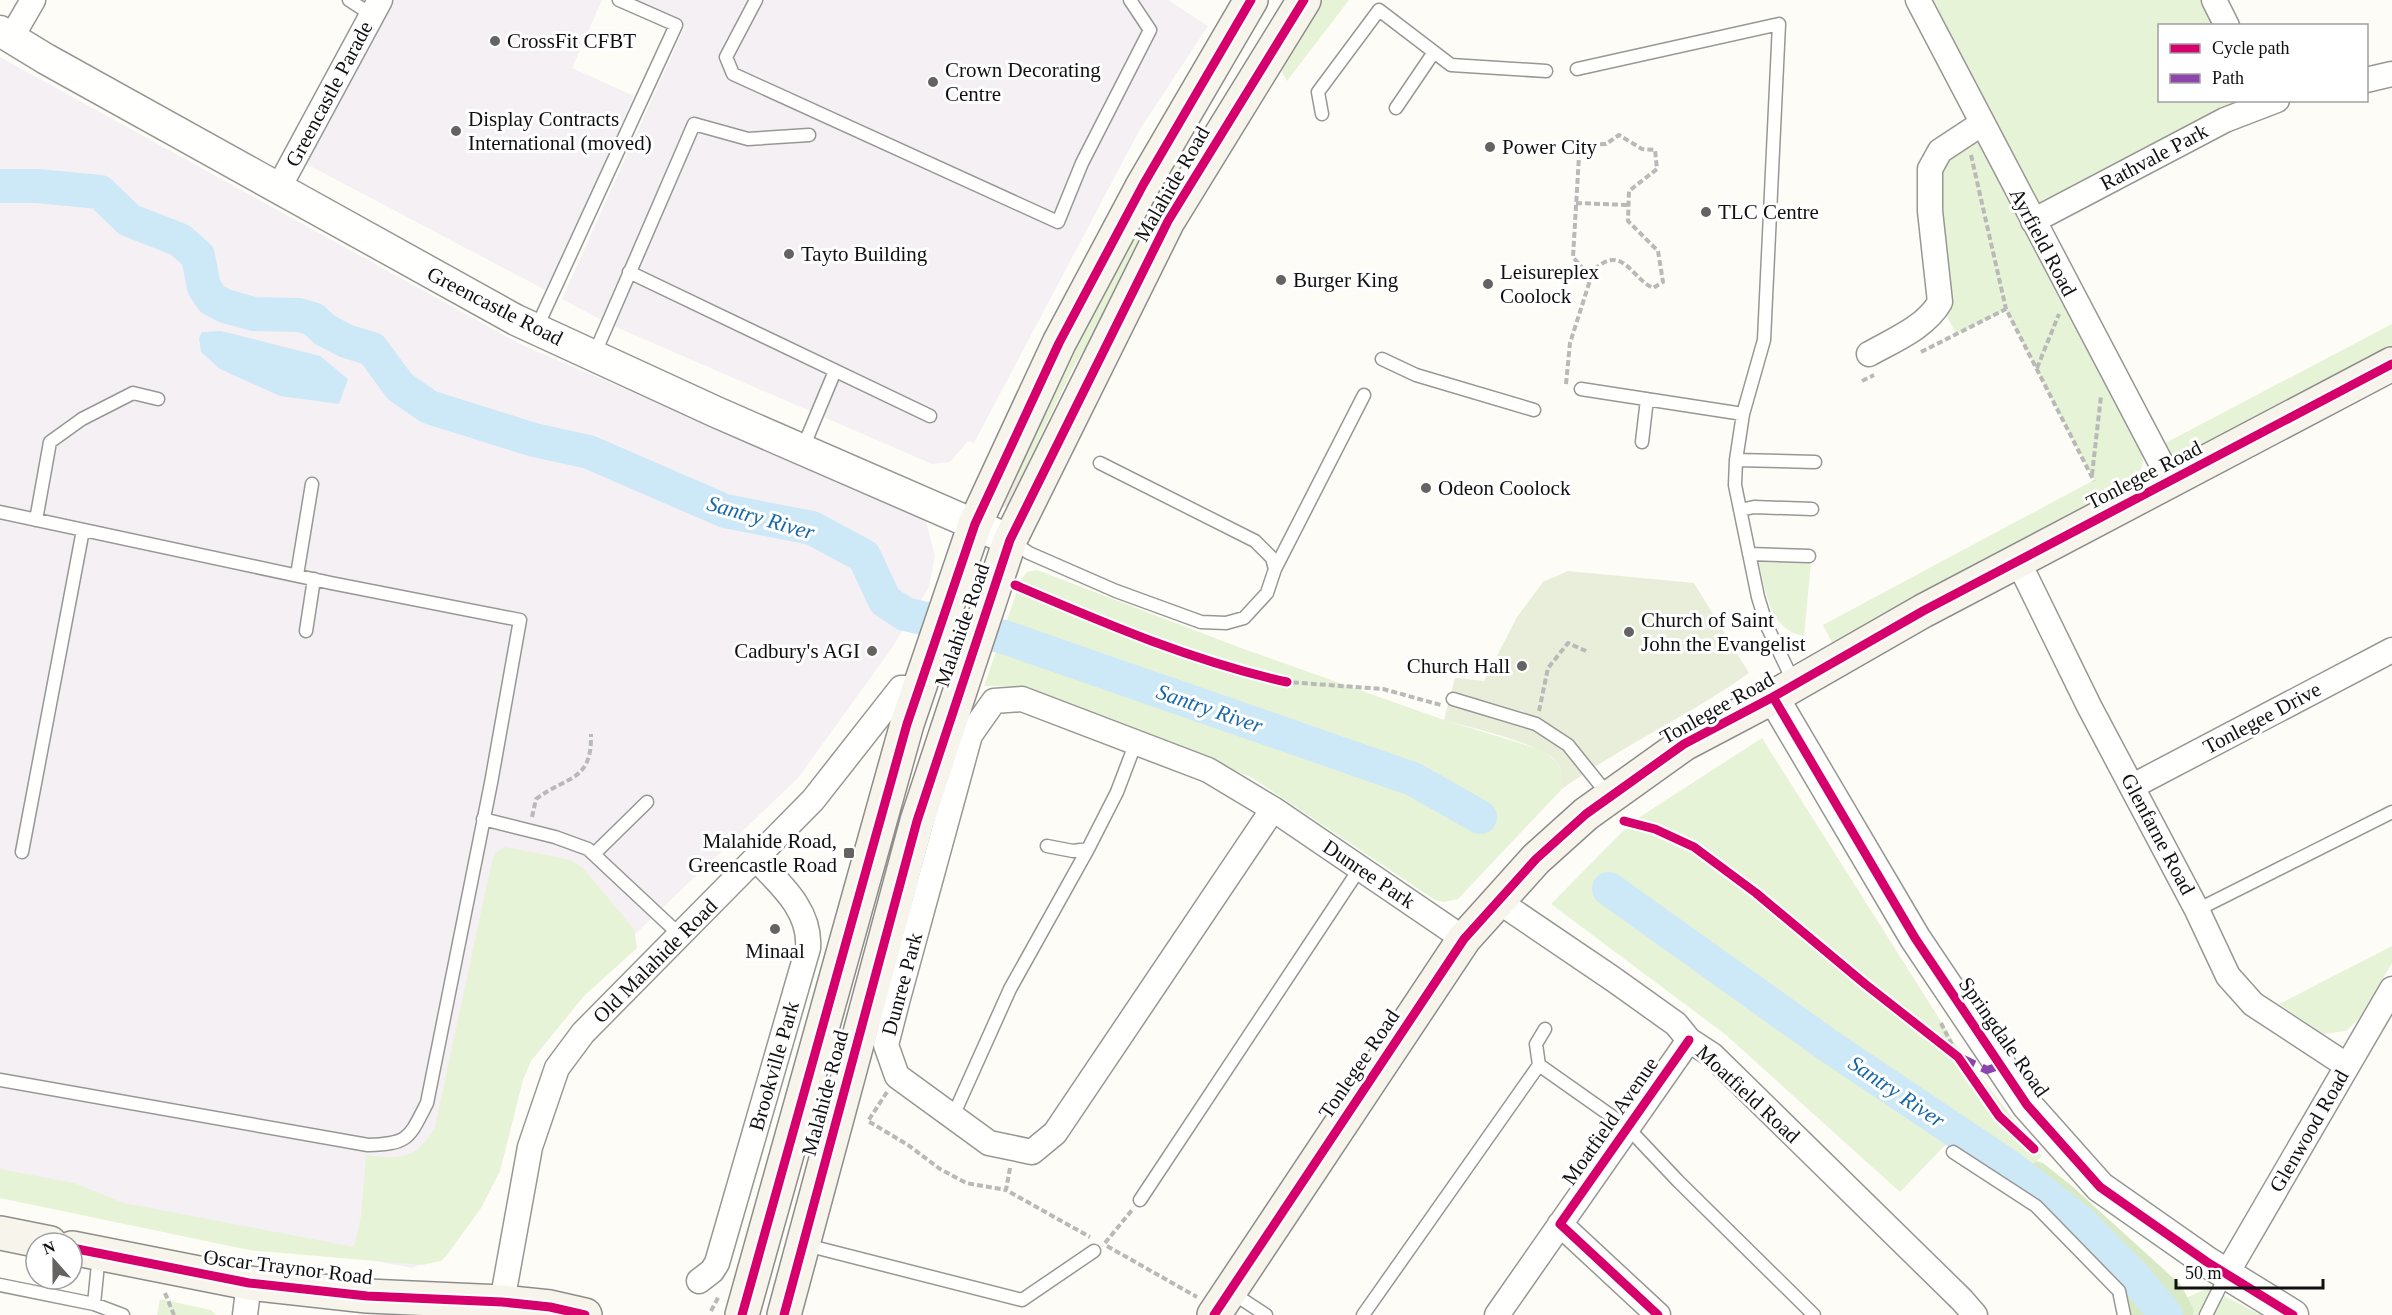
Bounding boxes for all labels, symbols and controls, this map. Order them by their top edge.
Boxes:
street label: Greencastle Parade [280,17,378,171]
legend [2158,24,2368,102]
place label: CrossFit CFBT [507,29,636,53]
marker: CrossFit CFBT [488,34,502,48]
text: Cycle path [2212,38,2289,58]
place label: Crown Decorating Centre [945,58,1101,106]
text: Path [2212,68,2244,88]
marker: Crown Decorating Centre [926,75,940,89]
place label: Display Contracts International (moved) [468,107,652,155]
street label: Rathvale Park [2096,118,2212,195]
street label: Malahide Road [1129,122,1215,246]
marker: Display Contracts International (moved) [449,124,463,138]
place label: Power City [1502,135,1598,159]
marker: Power City [1483,140,1497,154]
street label: Ayrfield Road [2005,184,2082,301]
place label: TLC Centre [1718,200,1819,224]
marker: TLC Centre [1699,205,1713,219]
place label: Tayto Building [801,242,928,266]
marker: Tayto Building [782,247,796,261]
place label: Leisureplex Coolock [1500,260,1600,308]
street label: Greencastle Road [423,262,567,351]
place label: Burger King [1293,268,1399,292]
marker: Burger King [1274,273,1288,287]
marker: Leisureplex Coolock [1481,277,1495,291]
street label: Tonlegee Road [2082,435,2206,514]
place label: Odeon Coolock [1438,476,1571,500]
marker: Odeon Coolock [1419,481,1433,495]
water label: Santry River [704,490,818,545]
street label: Malahide Road [930,560,994,690]
place label: Church of Saint John the Evangelist [1641,608,1806,656]
marker: Church of Saint John the Evangelist [1622,625,1636,639]
place label: Cadbury's AGI [734,639,860,663]
marker: Cadbury's AGI [865,644,879,658]
place label: Church Hall [1407,654,1510,678]
marker: Church Hall [1515,659,1529,673]
street label: Tonlegee Road [1656,667,1778,749]
street label: Tonlegee Drive [2199,677,2325,759]
water label: Santry River [1153,679,1267,738]
street label: Glenfarne Road [2116,769,2200,899]
place label: Malahide Road, Greencastle Road [688,829,837,877]
street label: Dunree Park [1319,835,1420,914]
marker: Malahide Road, Greencastle Road [842,846,856,860]
street label: Old Malahide Road [588,894,722,1028]
marker: Minaal [768,922,782,936]
street label: Dunree Park [877,929,927,1038]
place label: Minaal [745,939,805,963]
street label: Springdale Road [1954,973,2054,1102]
street label: Brookville Park [744,998,804,1134]
street label: Tonlegee Road [1314,1005,1405,1123]
street label: Malahide Road [797,1027,853,1158]
street label: Moatfield Road [1691,1040,1805,1148]
water label: Santry River [1844,1050,1950,1133]
street label: Moatfield Avenue [1557,1052,1663,1190]
street label: Glenwood Road [2264,1065,2354,1196]
north arrow [24,1231,84,1291]
text: N [40,1237,58,1257]
street label: Oscar Traynor Road [202,1245,374,1289]
scale bar [2176,1252,2323,1290]
text: 50 m [2185,1263,2222,1283]

